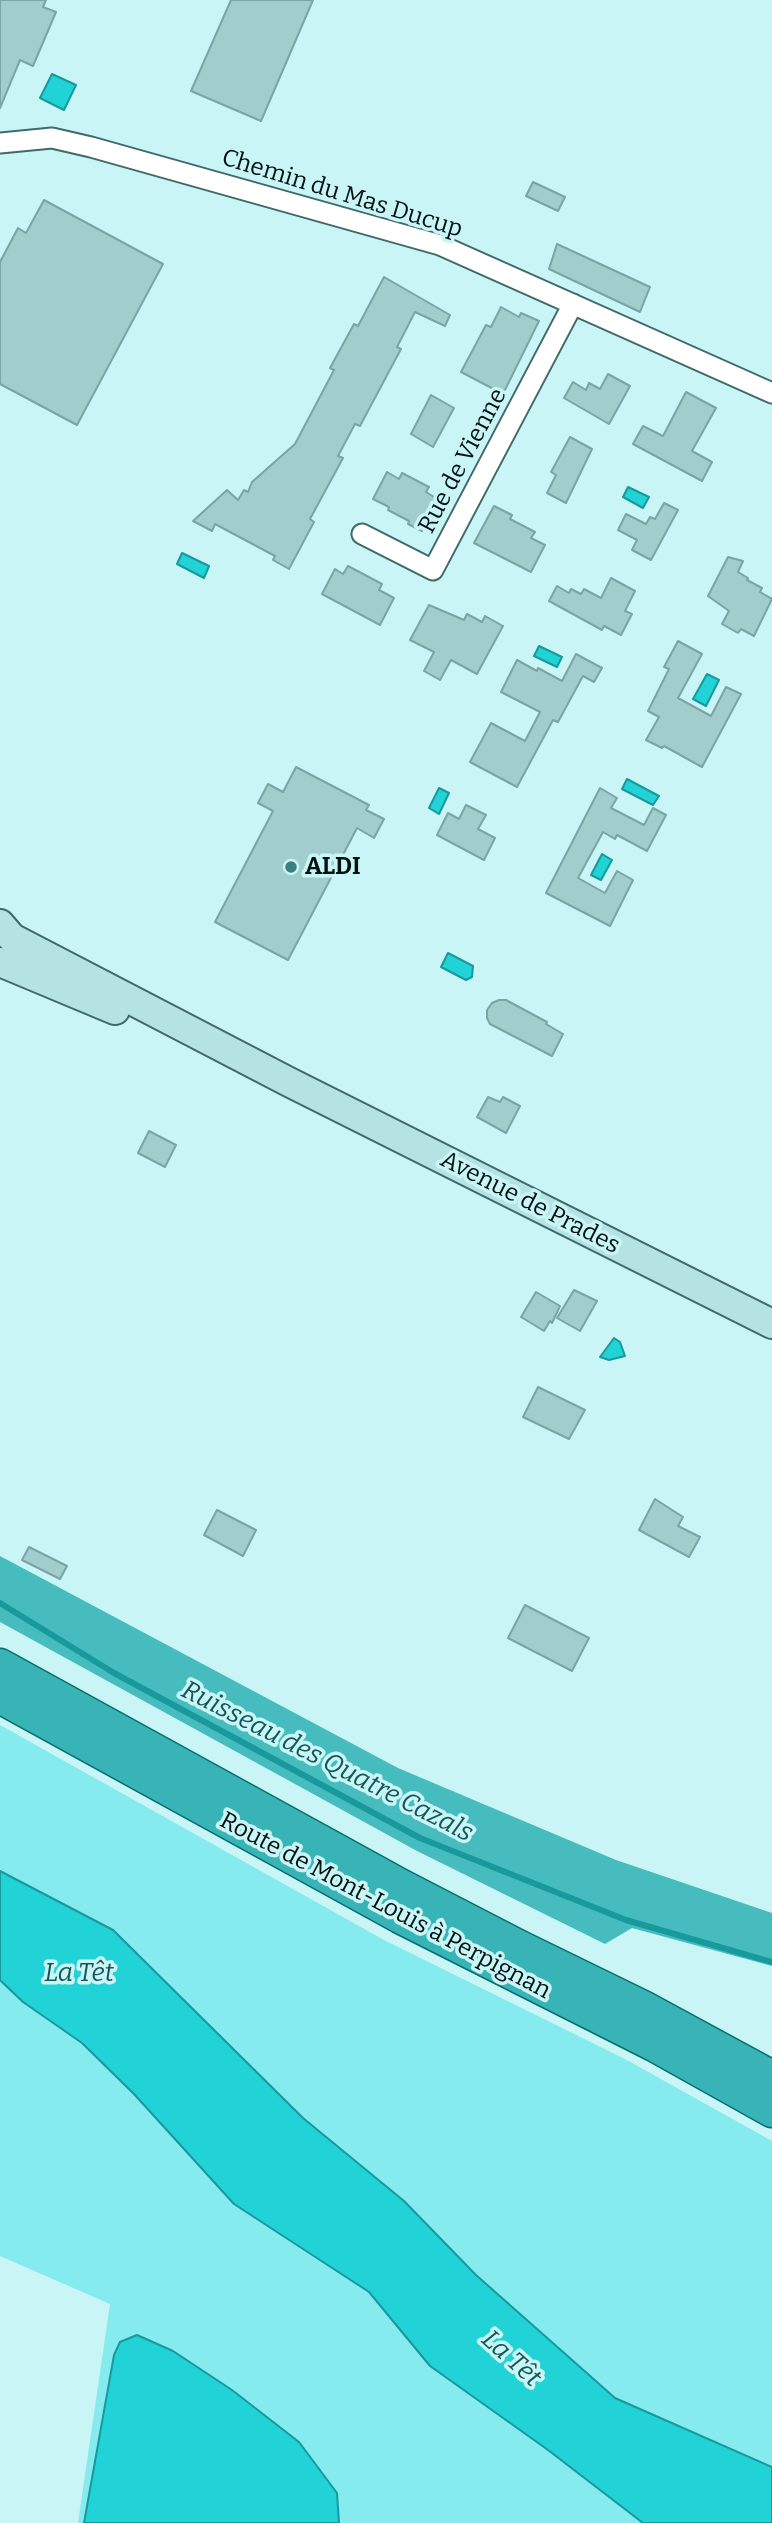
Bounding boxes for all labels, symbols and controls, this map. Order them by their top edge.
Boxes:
street label: Chemin du Mas Ducup [218,144,466,244]
street label: Rue de Vienne [413,384,513,538]
place label: ALDI [305,853,361,881]
marker: ALDI [283,859,299,875]
street label: Avenue de Prades [436,1145,624,1261]
water label: Ruisseau des Quatre Cazals [176,1675,478,1849]
street label: Route de Mont-Louis à Perpignan [215,1806,555,2006]
water label: La Têt [44,1958,114,1990]
water label: La Têt [475,2324,547,2394]

